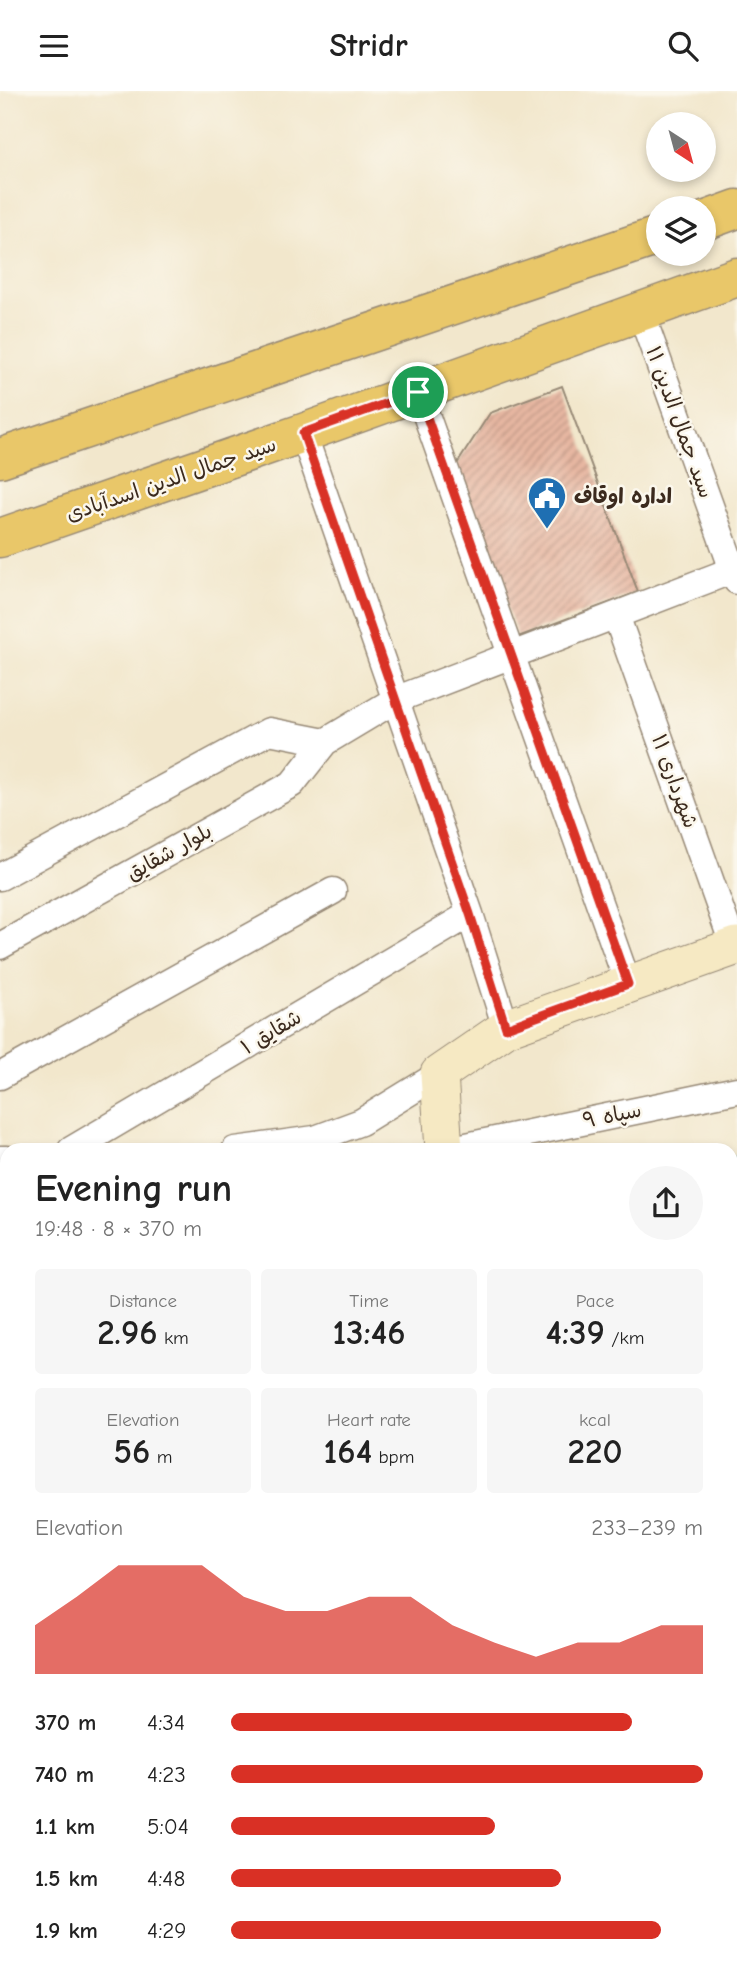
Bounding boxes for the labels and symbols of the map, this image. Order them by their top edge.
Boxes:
north arrow [646,112,716,182]
street label: سید جمال الدین ۱۱ [641,343,719,501]
pin [388,362,448,422]
street label: سید جمال الدین اسدآبادی [63,432,280,527]
public building icon: اداره اوقاف [526,475,568,530]
place label: اداره اوقاف [574,484,672,509]
street label: شهرداری ۱۱ [647,731,703,831]
street label: بلوار شقایق [122,819,216,886]
street label: شقایق ۱ [236,1005,306,1059]
street label: سپاه ۹ [581,1098,643,1133]

